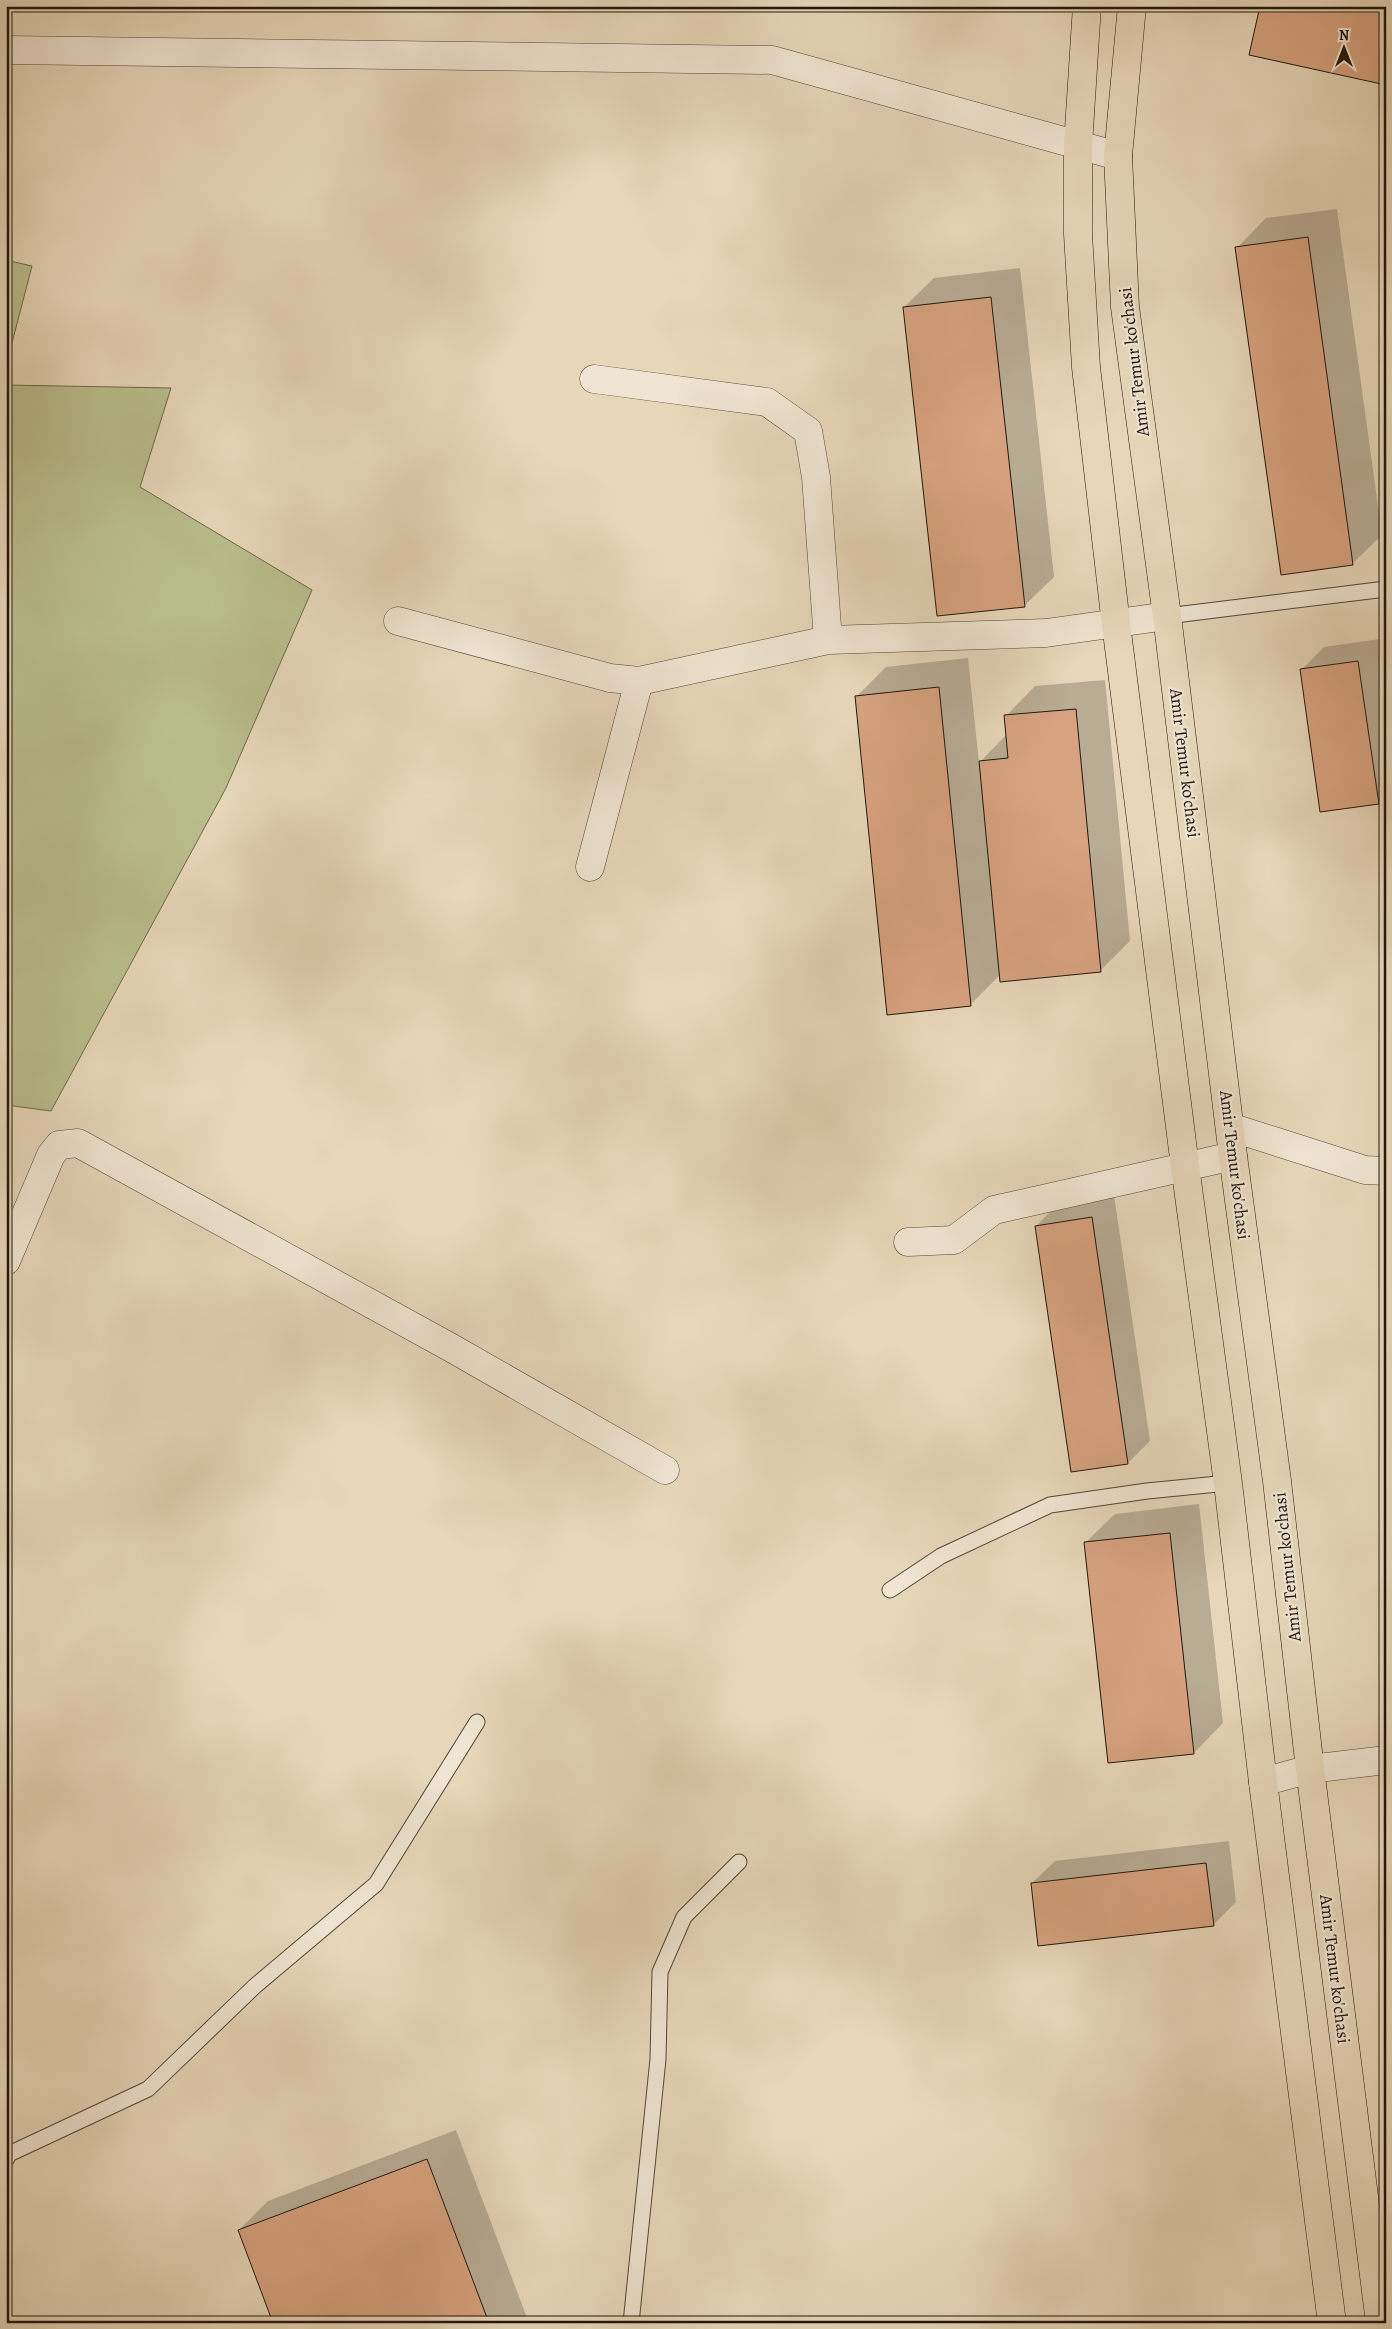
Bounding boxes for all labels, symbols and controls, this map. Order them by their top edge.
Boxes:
north arrow [1320,22,1370,72]
text: N [1339,26,1349,45]
street label: Amir Temur ko'chasi [1113,286,1155,439]
street label: Amir Temur ko'chasi [1164,686,1206,839]
street label: Amir Temur ko'chasi [1214,1088,1256,1241]
street label: Amir Temur ko'chasi [1267,1491,1307,1644]
street label: Amir Temur ko'chasi [1314,1892,1356,2045]

